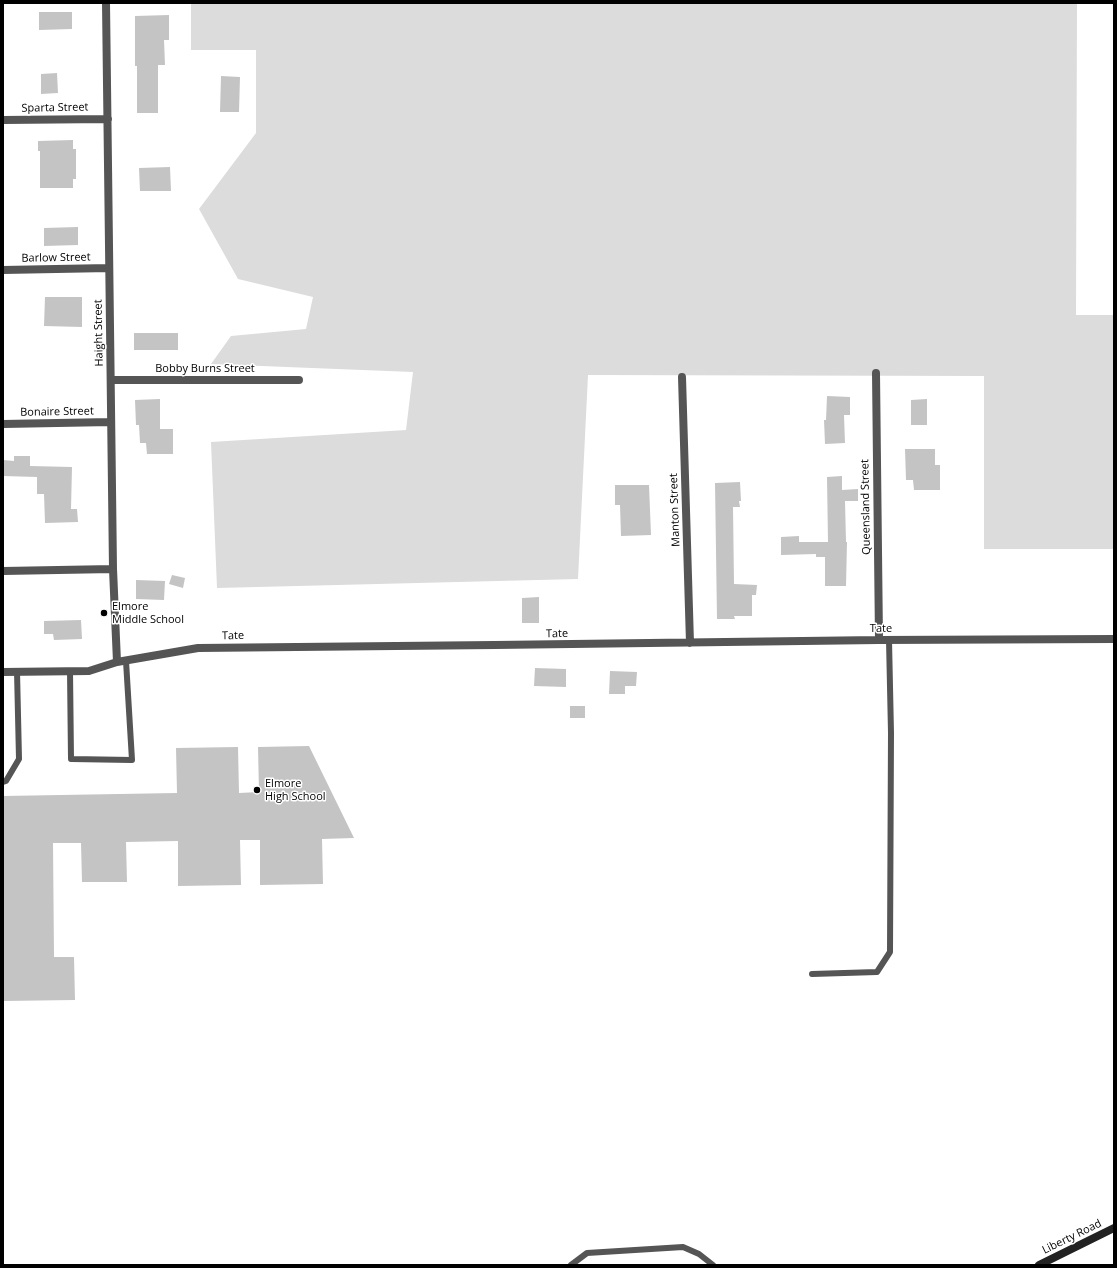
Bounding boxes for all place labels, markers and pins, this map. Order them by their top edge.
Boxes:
place label: Elmore Middle School [112,600,184,626]
marker: Elmore Middle School [99,608,109,618]
place label: Elmore High School [265,777,326,803]
marker: Elmore High School [252,785,262,795]

